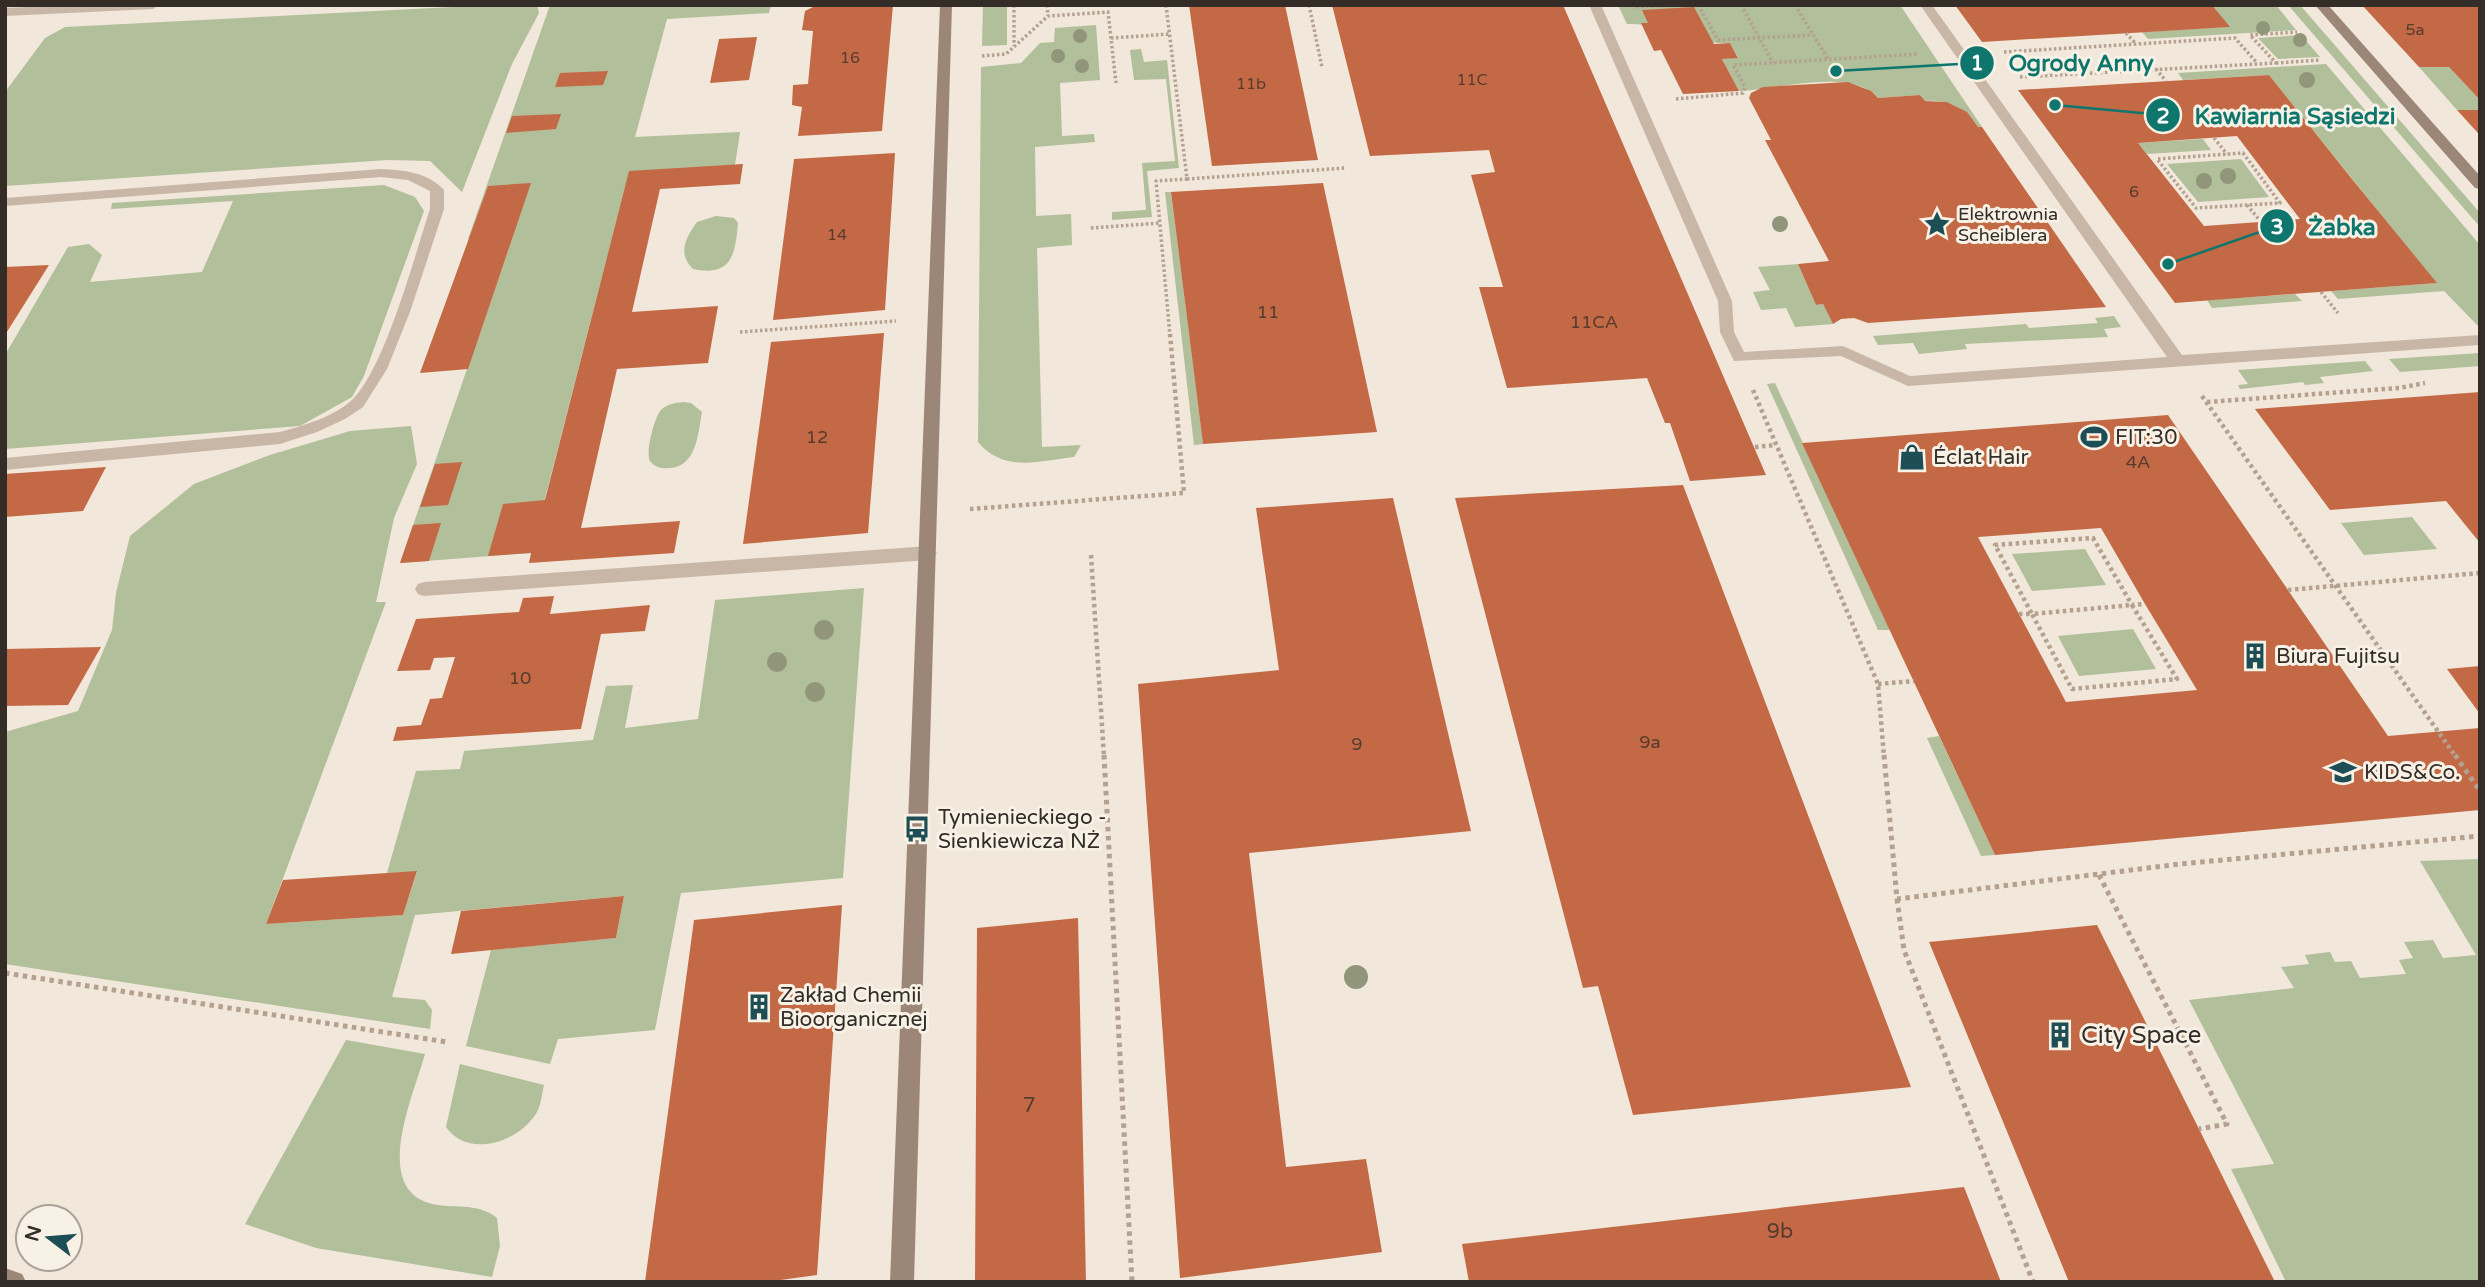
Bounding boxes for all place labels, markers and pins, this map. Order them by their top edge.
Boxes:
callout: Ogrody Anny [1959,41,2167,85]
callout: Kawiarnia Sąsiedzi [2146,93,2410,137]
place label: Elektrownia Scheiblera [1958,203,2058,246]
callout: Żabka [2259,204,2390,248]
place icon: Elektrownia Scheiblera [1922,209,1952,239]
sports icon: FIT:30 [2079,422,2109,452]
place label: FIT:30 [2115,425,2177,450]
shop icon: Éclat Hair [1897,442,1927,472]
place label: Éclat Hair [1933,445,2029,470]
building icon: Biura Fujitsu [2240,641,2270,671]
place label: Biura Fujitsu [2276,644,2400,669]
school or university icon: KIDS&Co. [2328,757,2358,787]
place label: KIDS&Co. [2364,760,2460,785]
place label: Tymienieckiego - Sienkiewicza NŻ [938,805,1107,854]
bus stop icon: Tymienieckiego - Sienkiewicza NŻ [902,814,932,844]
place label: Zakład Chemii Bioorganicznej [780,983,928,1032]
building icon: Zakład Chemii Bioorganicznej [744,992,774,1022]
building icon: City Space [2045,1020,2075,1050]
place label: City Space [2081,1021,2201,1050]

